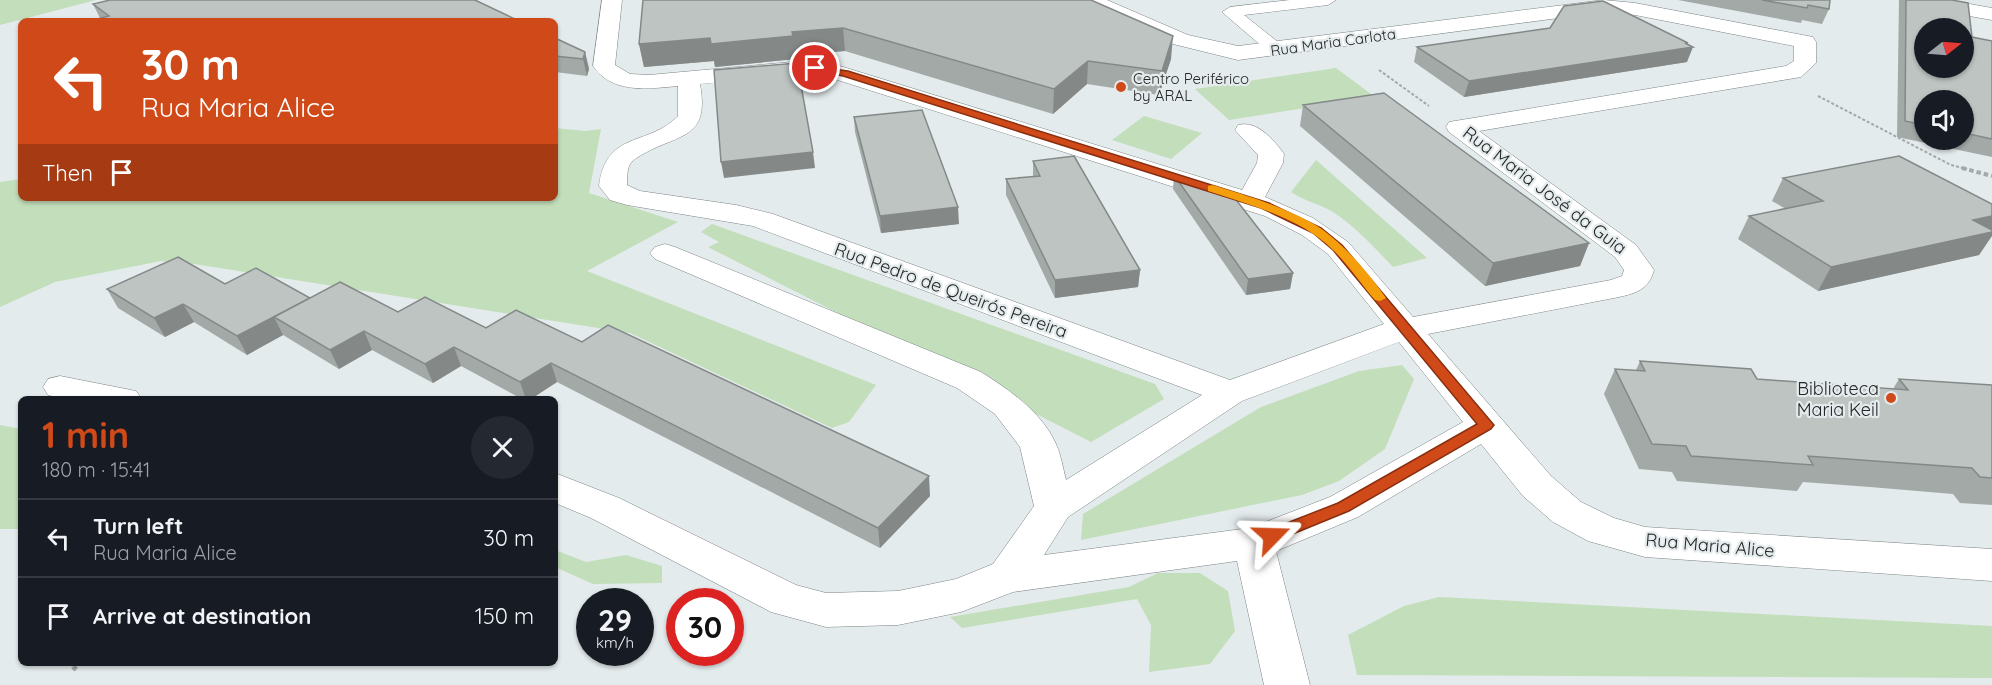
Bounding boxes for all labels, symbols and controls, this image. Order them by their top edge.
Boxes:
north arrow [1914,18,1974,78]
map controls [1914,18,1974,150]
street label: Rua Maria Carlota [1269,24,1397,60]
text: 30 m [141,38,240,91]
icon: left [42,42,120,120]
pin [789,42,840,93]
icon: arrive [798,51,831,84]
place label: Centro Periférico by ARAL [1133,69,1249,105]
marker: Centro Periférico by ARAL [1114,80,1128,94]
text: Rua Maria Alice [141,90,335,124]
button: sound [1914,90,1974,150]
street label: Rua Maria José da Guia [1459,121,1631,259]
icon: arrive [105,156,138,189]
text: Then [42,159,93,187]
street label: Rua Pedro de Queirós Pereira [831,237,1071,343]
place label: Biblioteca Maria Keil [1797,377,1879,421]
marker: Biblioteca Maria Keil [1884,391,1898,405]
text: 1 min [42,412,129,457]
button: close [471,416,534,479]
text: 180 m · 15:41 [42,457,150,482]
position arrow [1240,504,1304,568]
text: Turn left [93,512,183,540]
icon: left [42,522,75,555]
text: 30 m [483,524,534,552]
street label: Rua Maria Alice [1645,528,1775,562]
text: Rua Maria Alice [93,540,237,565]
speed limit sign: 30 [666,588,744,666]
icon: arrive [42,600,75,633]
text: 29 [598,601,632,639]
text: Arrive at destination [93,602,311,630]
text: 150 m [475,602,534,630]
text: km/h [596,633,634,652]

